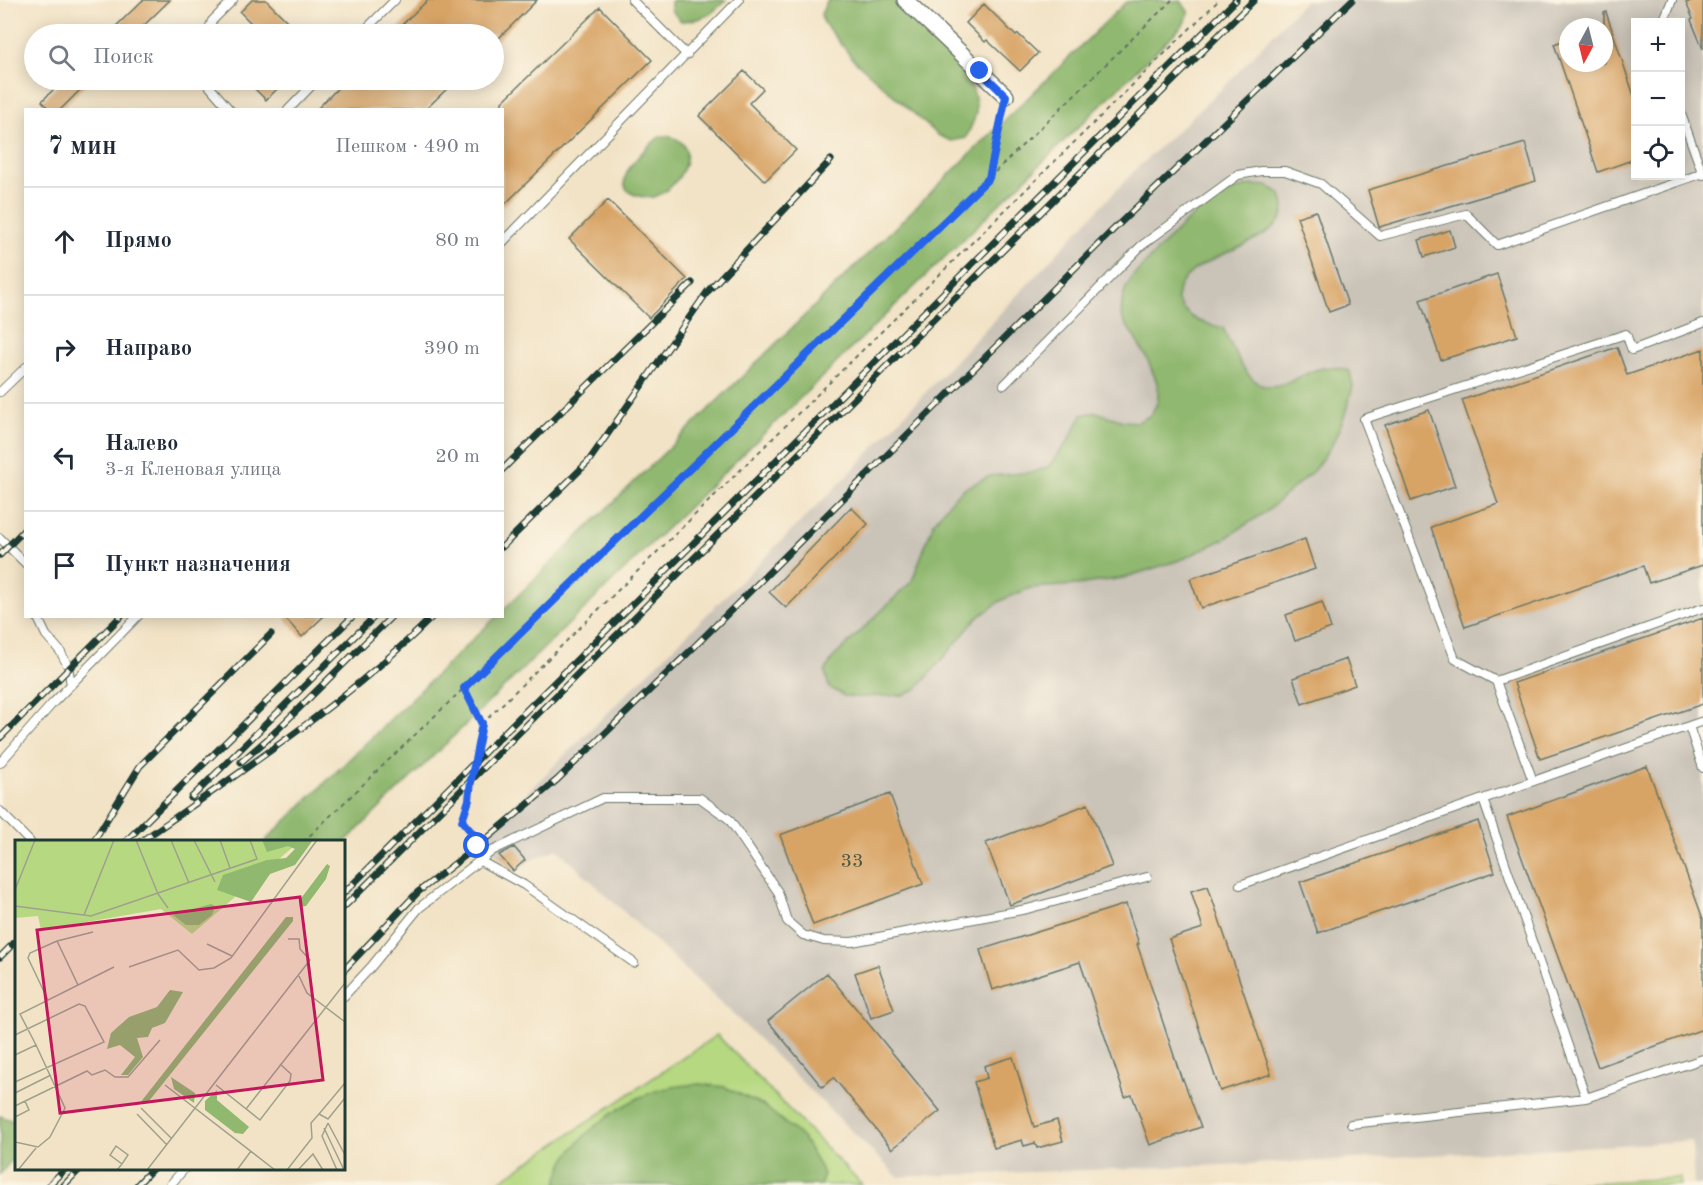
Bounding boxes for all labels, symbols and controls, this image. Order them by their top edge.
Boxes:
north arrow [1559,18,1613,72]
map controls [1631,18,1685,180]
button: + [1631,18,1685,72]
search box [24,24,504,90]
icon: search [45,41,78,74]
text: Поиск [93,46,154,68]
route end [966,57,992,83]
button: − [1631,72,1685,126]
button: locate [1631,126,1685,180]
text: 7 мин [48,134,117,160]
text: Пешком · 490 m [335,137,480,157]
icon: ahead [48,225,81,258]
text: Прямо [105,230,172,252]
text: 80 m [435,231,480,251]
icon: right [48,333,81,366]
text: Направо [105,338,192,360]
text: 390 m [424,339,480,359]
text: Налево [105,433,178,455]
icon: left [48,441,81,474]
text: 20 m [435,447,480,467]
text: 3-я Кленовая улица [105,460,281,480]
icon: arrive [48,549,81,582]
text: Пункт назначения [105,554,291,576]
route start [463,832,489,858]
inset map [15,840,345,1170]
house number: 33 [840,852,864,872]

